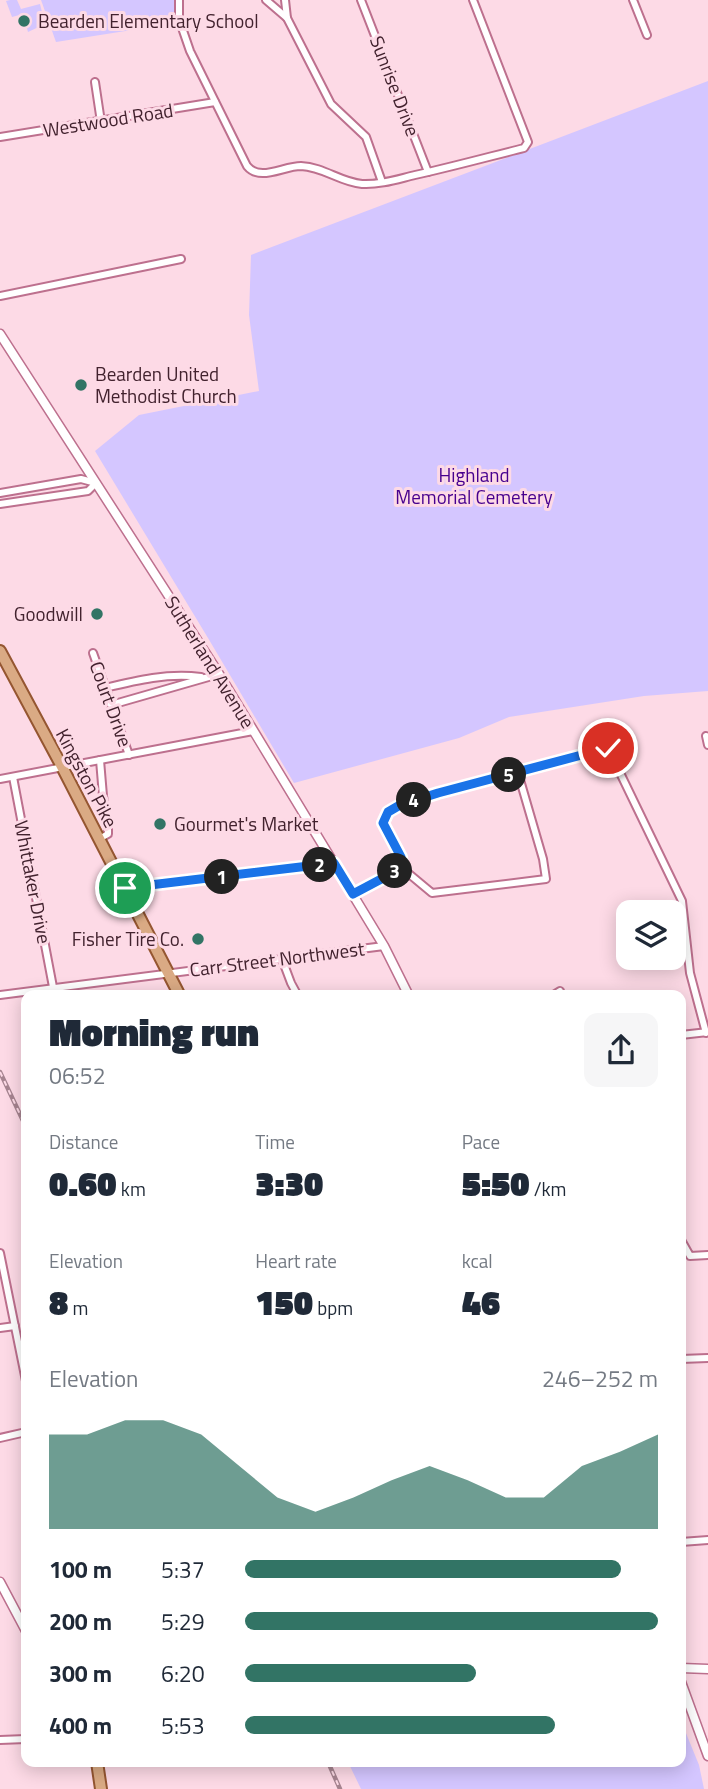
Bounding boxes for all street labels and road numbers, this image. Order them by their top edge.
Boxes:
street label: Sunrise Drive [363,31,428,140]
street label: Westwood Road [41,95,175,144]
street label: Sutherland Avenue [158,590,263,734]
street label: Court Drive [83,657,140,751]
street label: Kingston Pike [49,723,126,833]
street label: Whittaker Drive [7,818,60,946]
street label: Carr Street Northwest [188,933,366,984]

